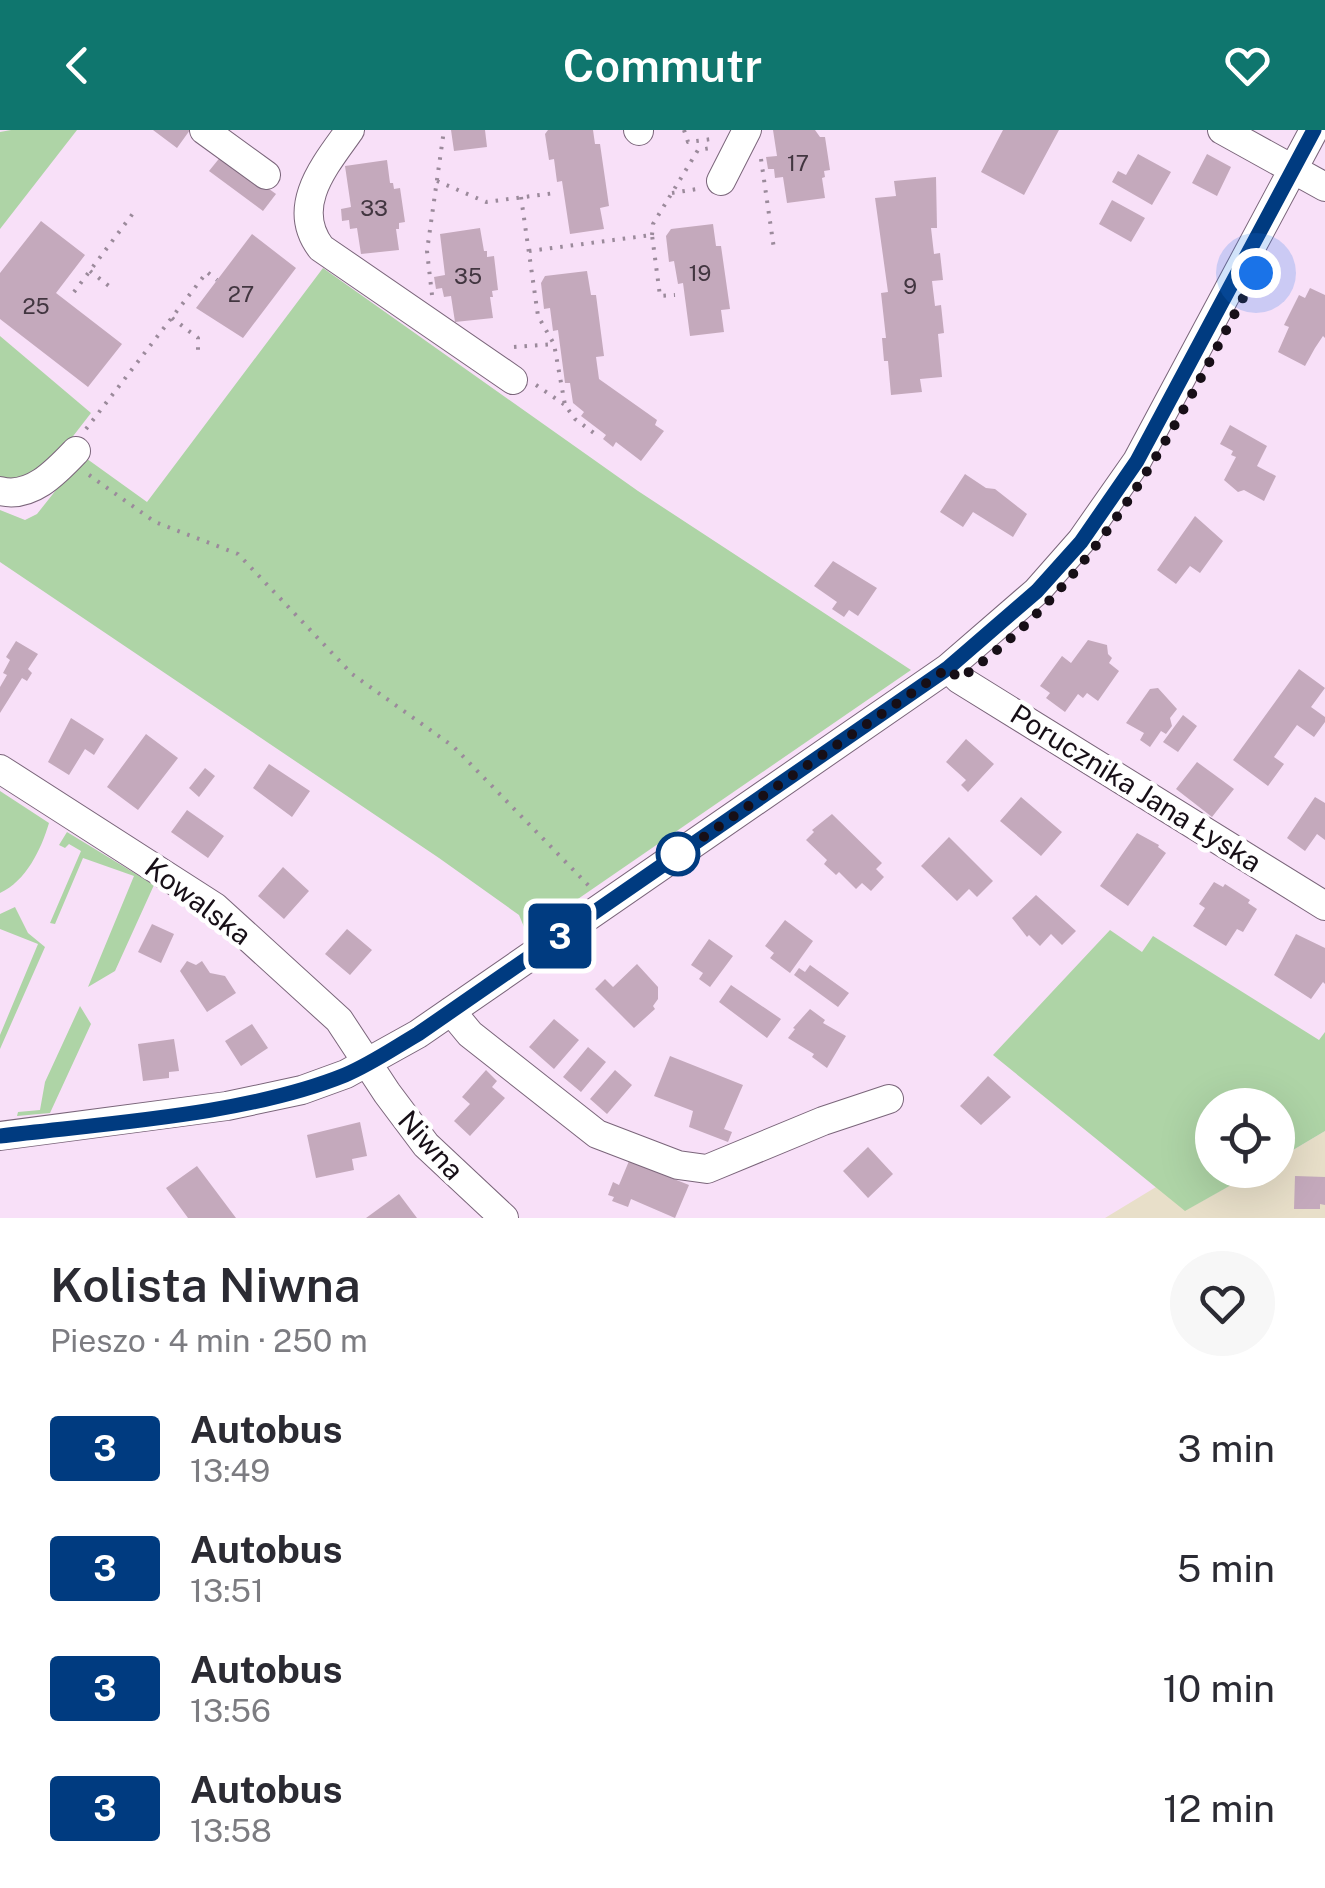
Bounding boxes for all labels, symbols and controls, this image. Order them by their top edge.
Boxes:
icon: back [50,38,105,93]
icon: heart [1220,38,1275,93]
text: Commutr [563,39,762,92]
house number: 17 [787,150,809,176]
house number: 33 [360,195,388,221]
your location [1231,248,1281,298]
house number: 19 [689,260,711,286]
house number: 35 [454,263,482,289]
house number: 9 [903,273,917,299]
house number: 27 [228,281,254,307]
house number: 25 [22,293,50,319]
street label: Porucznika Jana Łyska [1005,697,1268,878]
unlabelled marker [657,833,699,875]
street label: Kowalska [139,850,258,951]
line badge: 3 [528,904,592,968]
text: 3 [548,916,572,957]
map controls [1195,1088,1295,1188]
button: locate [1195,1088,1295,1188]
street label: Niwna [392,1103,471,1186]
button: heart [1170,1251,1275,1356]
text: Kolista Niwna [50,1256,361,1313]
text: Pieszo · 4 min · 250 m [50,1322,368,1359]
text: Autobus [190,1407,342,1452]
text: 3 min [1177,1426,1275,1471]
text: 3 [93,1428,117,1469]
text: 13:49 [190,1452,270,1489]
text: Autobus [190,1527,342,1572]
text: 5 min [1177,1546,1275,1591]
text: 3 [93,1548,117,1589]
text: 13:51 [190,1572,264,1609]
text: Autobus [190,1647,342,1692]
text: 10 min [1163,1666,1275,1711]
text: 3 [93,1668,117,1709]
text: 13:56 [190,1692,271,1729]
text: Autobus [190,1767,342,1812]
text: 12 min [1163,1786,1275,1831]
text: 3 [93,1788,117,1829]
text: 13:58 [190,1812,272,1849]

